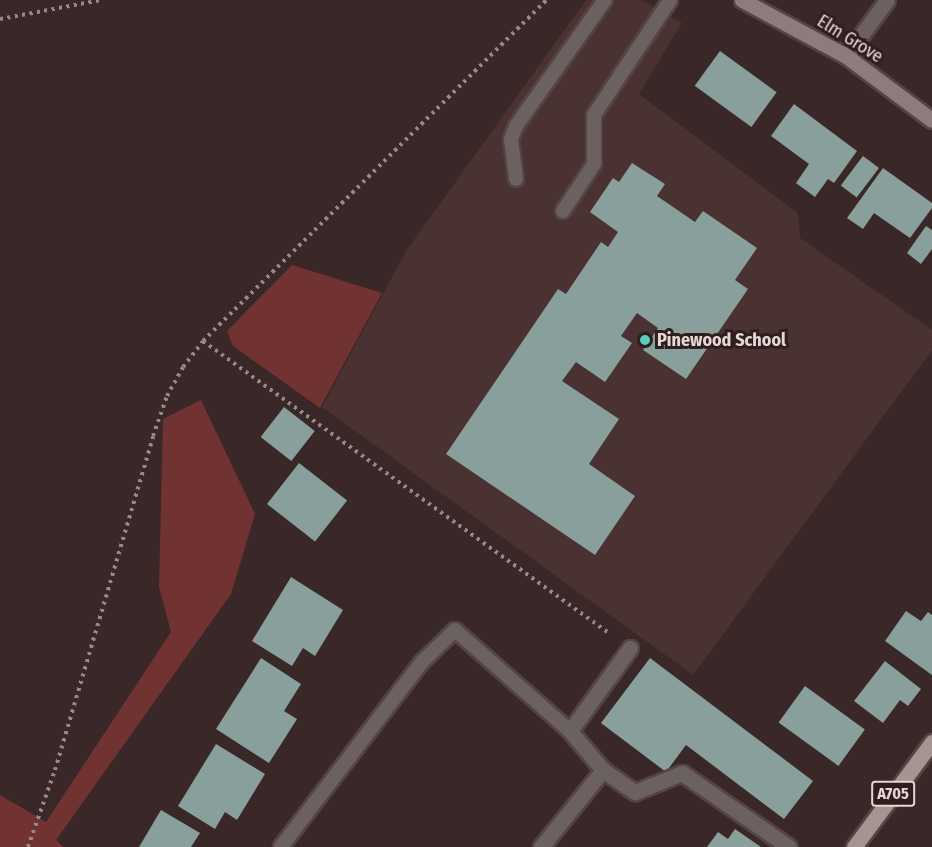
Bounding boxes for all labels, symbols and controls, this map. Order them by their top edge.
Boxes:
street label: Elm Grove [813,10,887,68]
place label: Pinewood School [657,329,786,351]
marker: Pinewood School [638,333,652,347]
road number: A705 [870,781,916,807]

